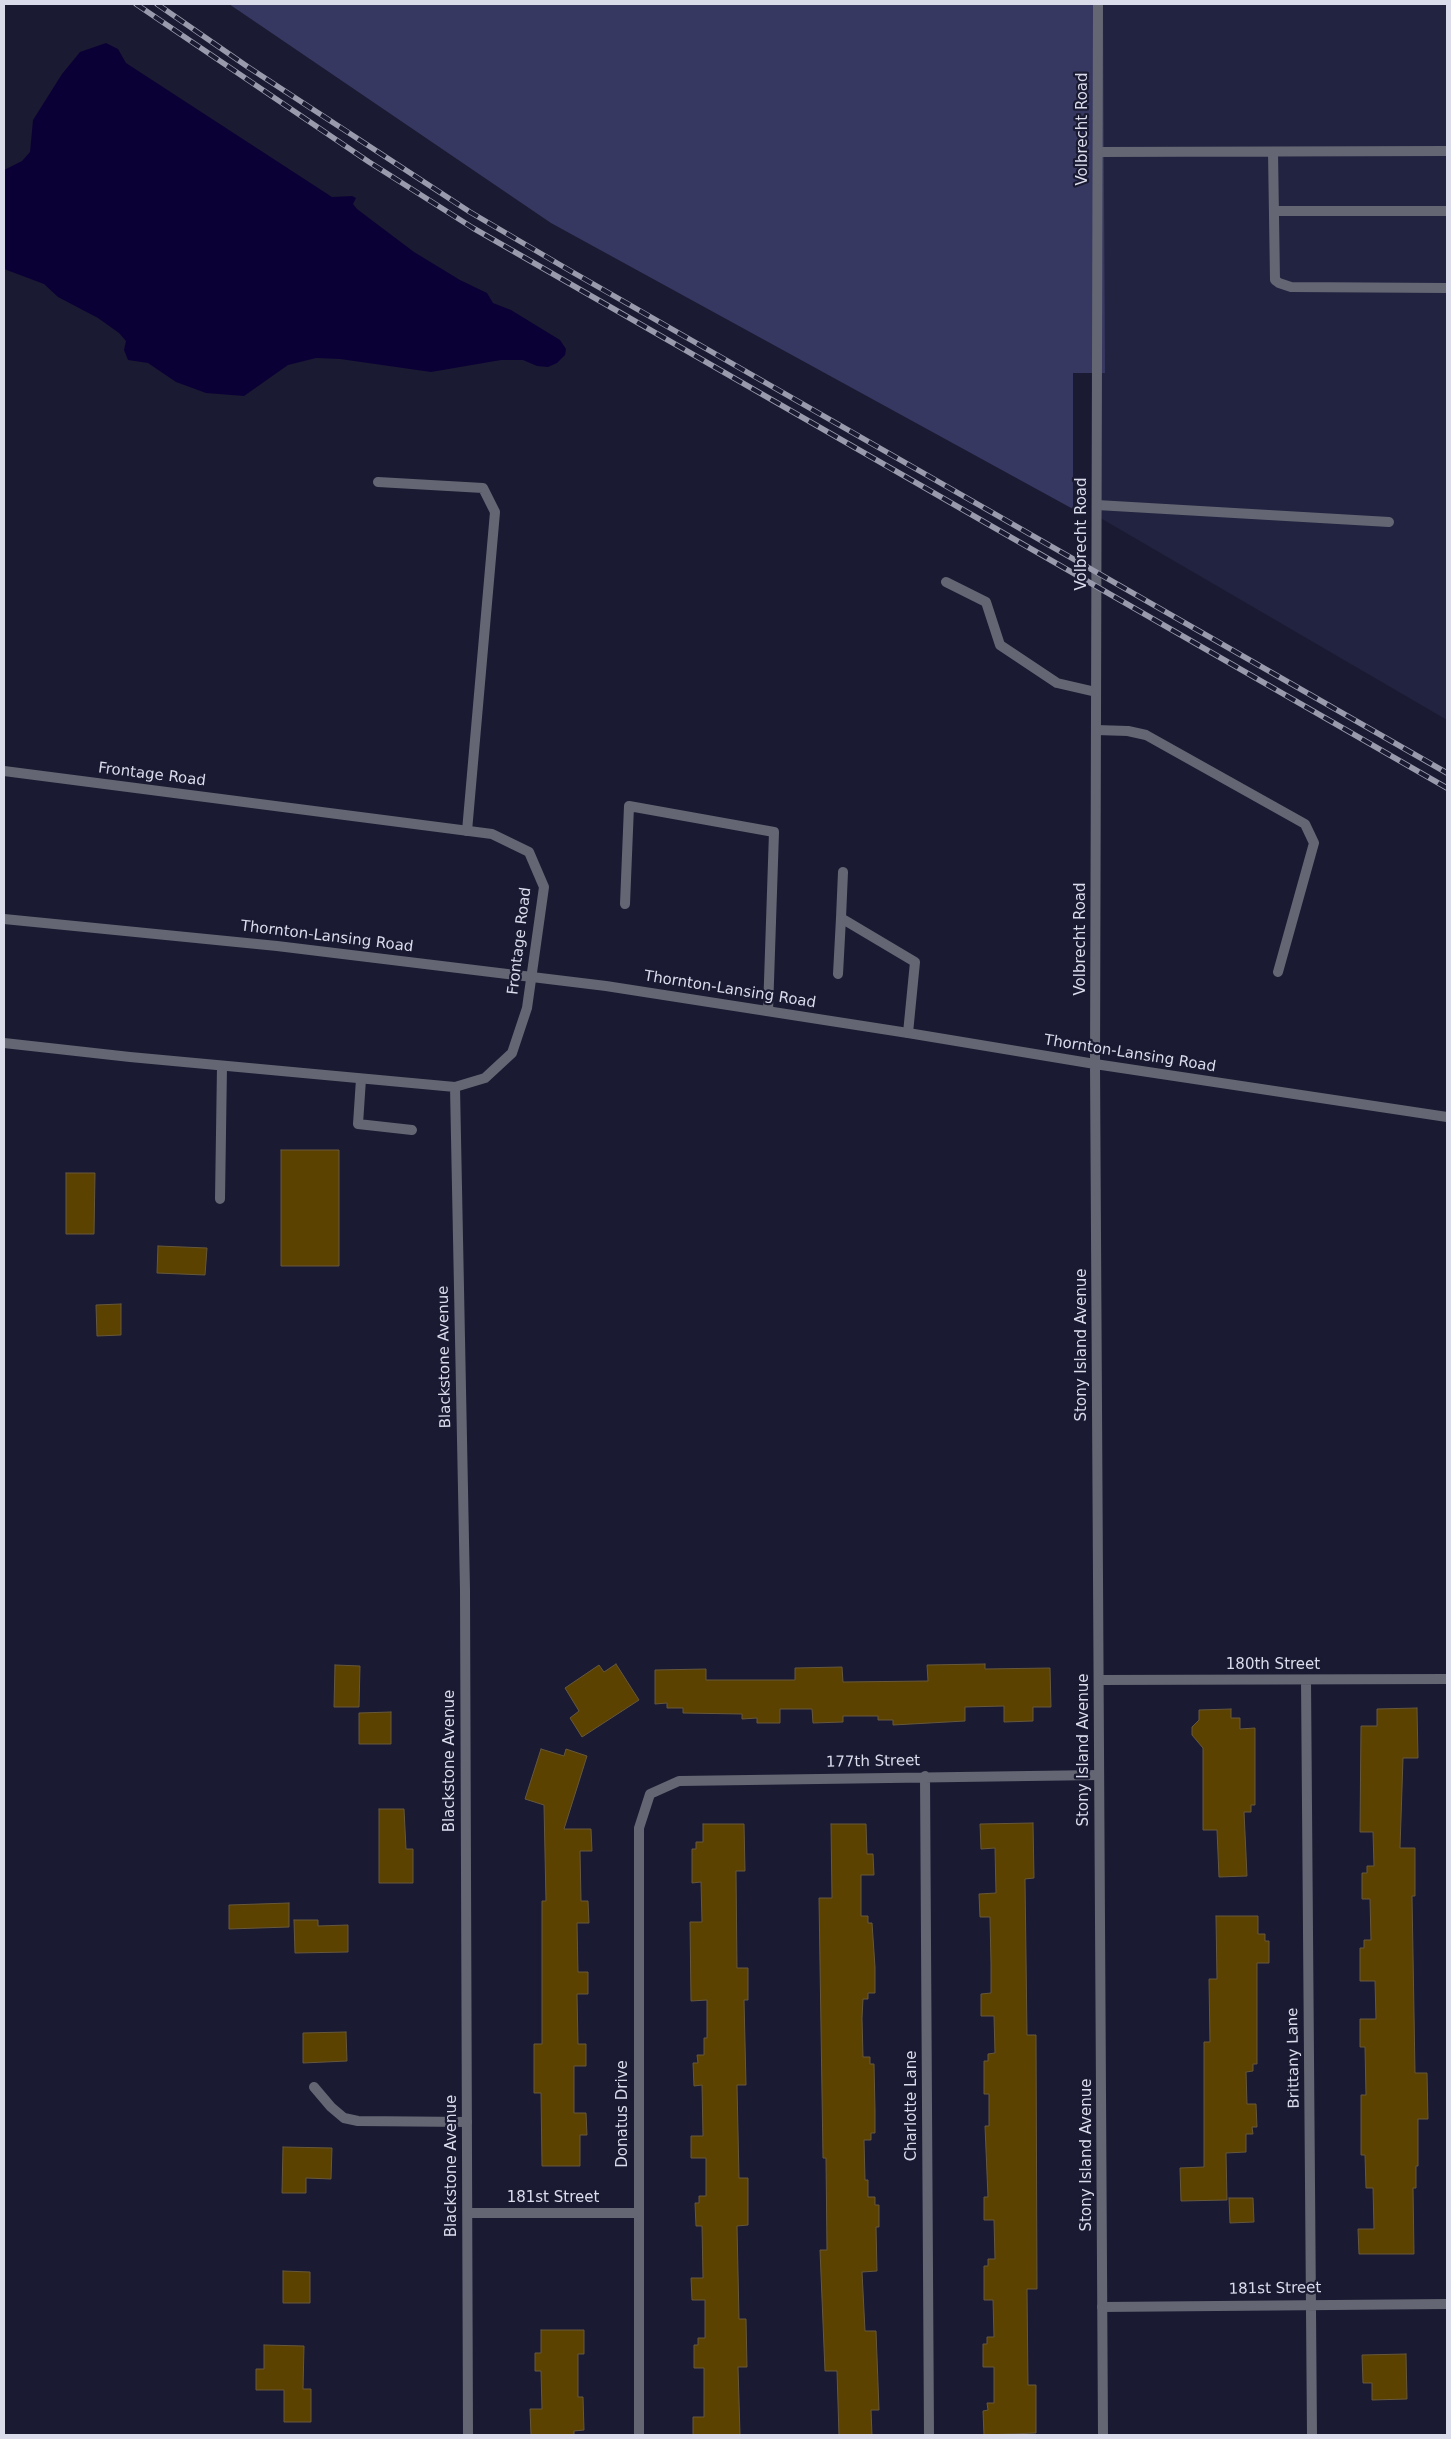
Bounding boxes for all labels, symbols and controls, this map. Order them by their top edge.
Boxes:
street label: Volbrecht Road [1074,72,1092,186]
street label: Volbrecht Road [1073,477,1091,591]
street label: Frontage Road [97,759,207,791]
street label: Volbrecht Road [1072,882,1090,996]
street label: Frontage Road [504,886,536,996]
street label: Thornton-Lansing Road [240,917,414,957]
street label: Thornton-Lansing Road [643,968,817,1012]
street label: Thornton-Lansing Road [1043,1032,1217,1076]
street label: Stony Island Avenue [1073,1269,1091,1421]
street label: Blackstone Avenue [435,1286,455,1428]
street label: 180th Street [1226,1656,1320,1674]
street label: Stony Island Avenue [1075,1674,1093,1826]
street label: Blackstone Avenue [441,1690,459,1832]
street label: 177th Street [826,1752,920,1772]
street label: Brittany Lane [1284,2007,1304,2109]
street label: Charlotte Lane [903,2051,921,2161]
street label: Donatus Drive [614,2060,632,2168]
street label: Stony Island Avenue [1078,2079,1096,2231]
street label: Blackstone Avenue [443,2095,461,2237]
street label: 181st Street [507,2189,599,2207]
street label: 181st Street [1229,2279,1321,2299]

